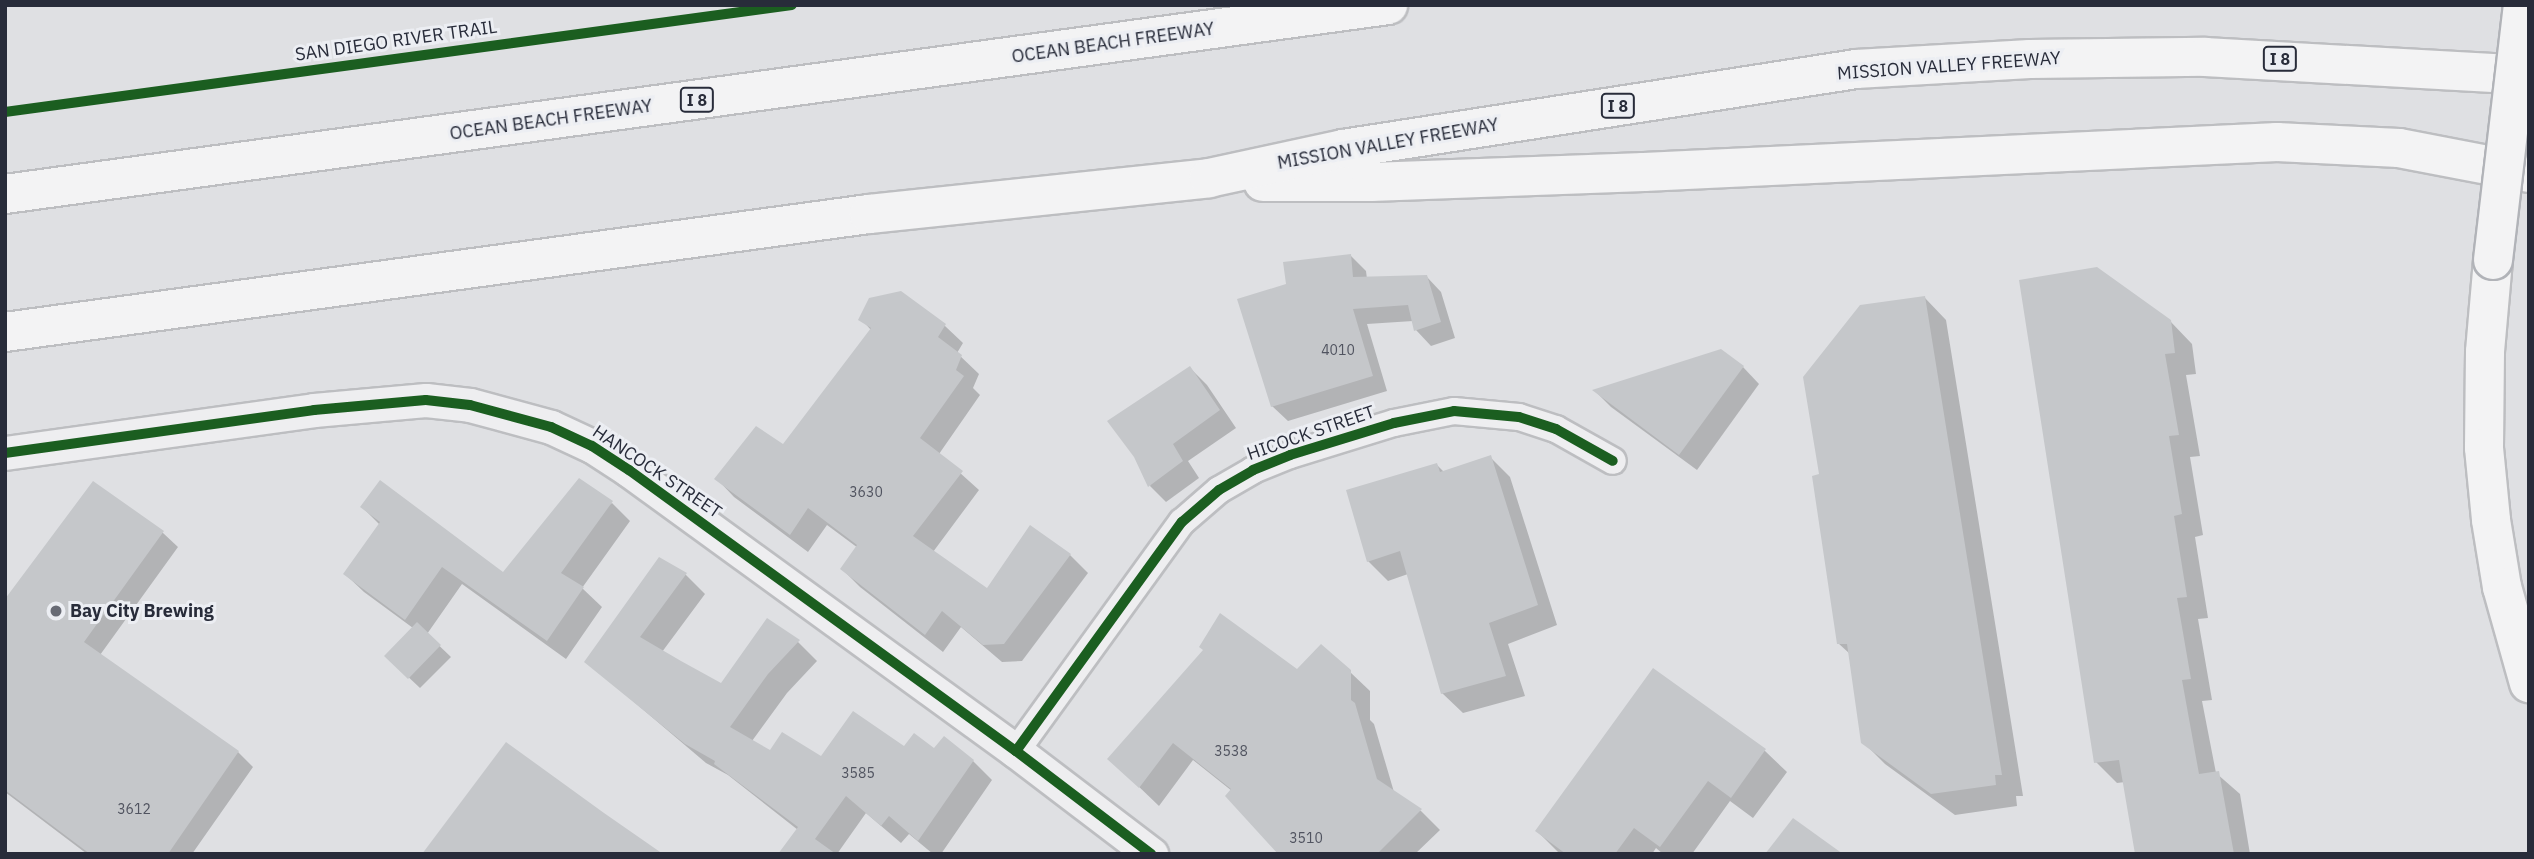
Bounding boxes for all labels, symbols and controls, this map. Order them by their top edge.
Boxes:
street label: SAN DIEGO RIVER TRAIL [294,16,498,66]
street label: OCEAN BEACH FREEWAY [1010,18,1216,68]
road number: I 8 [2262,46,2298,72]
street label: MISSION VALLEY FREEWAY [1836,47,2062,85]
road number: I 8 [680,88,714,113]
road number: I 8 [1600,94,1636,118]
street label: OCEAN BEACH FREEWAY [448,95,654,145]
street label: MISSION VALLEY FREEWAY [1276,114,1500,174]
house number: 4010 [1321,342,1355,358]
street label: HICOCK STREET [1244,401,1378,465]
street label: HANCOCK STREET [588,421,726,523]
house number: 3630 [849,484,883,500]
place label: Bay City Brewing [70,600,214,622]
marker: Bay City Brewing [48,603,64,619]
house number: 3538 [1214,743,1248,759]
house number: 3585 [841,765,875,781]
house number: 3612 [117,801,151,817]
house number: 3510 [1289,830,1323,846]

